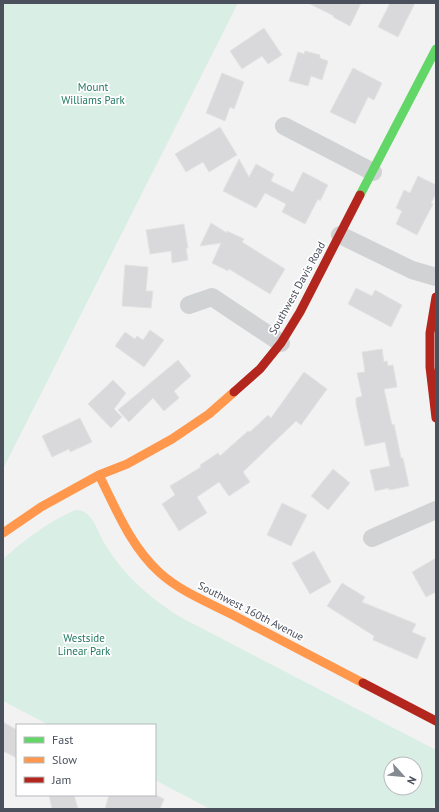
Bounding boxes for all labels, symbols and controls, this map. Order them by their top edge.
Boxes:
park label: Mount Williams Park [61,80,126,107]
street label: Southwest Davis Road [266,239,328,337]
street label: Southwest 160th Avenue [196,578,307,644]
park label: Westside Linear Park [58,631,111,658]
legend [16,724,156,796]
text: Fast [52,732,73,747]
text: Slow [52,752,77,767]
north arrow [383,756,423,796]
text: Jam [51,772,71,787]
text: N [404,774,420,787]

